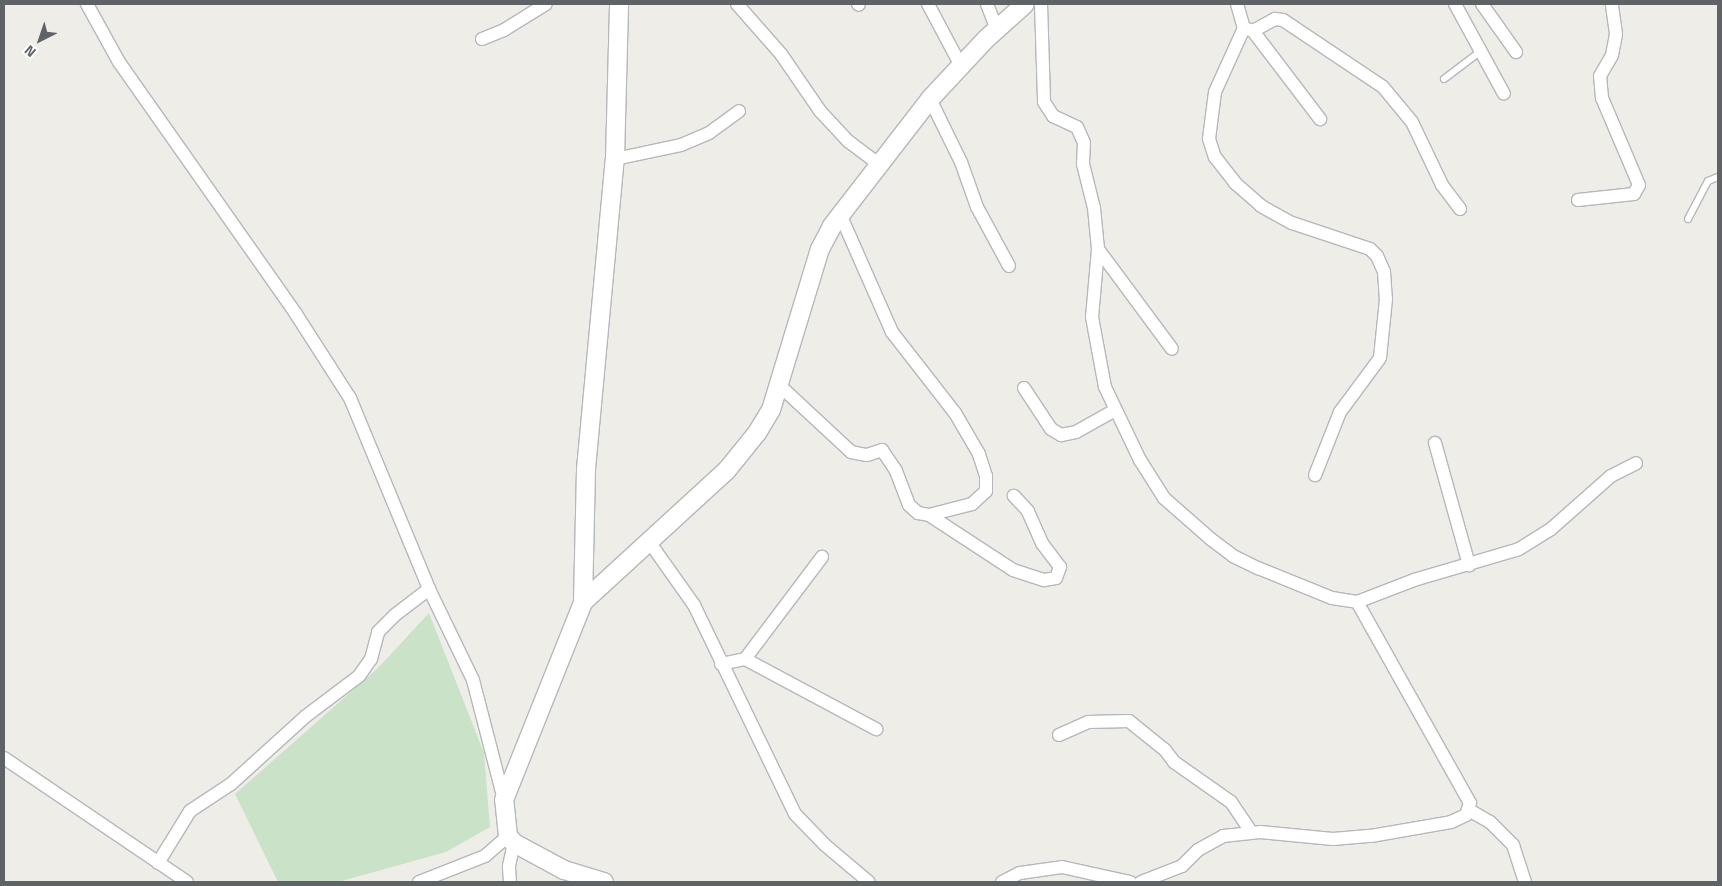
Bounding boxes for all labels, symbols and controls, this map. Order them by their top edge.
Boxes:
north arrow [15,15,65,65]
text: N [19,41,40,63]

